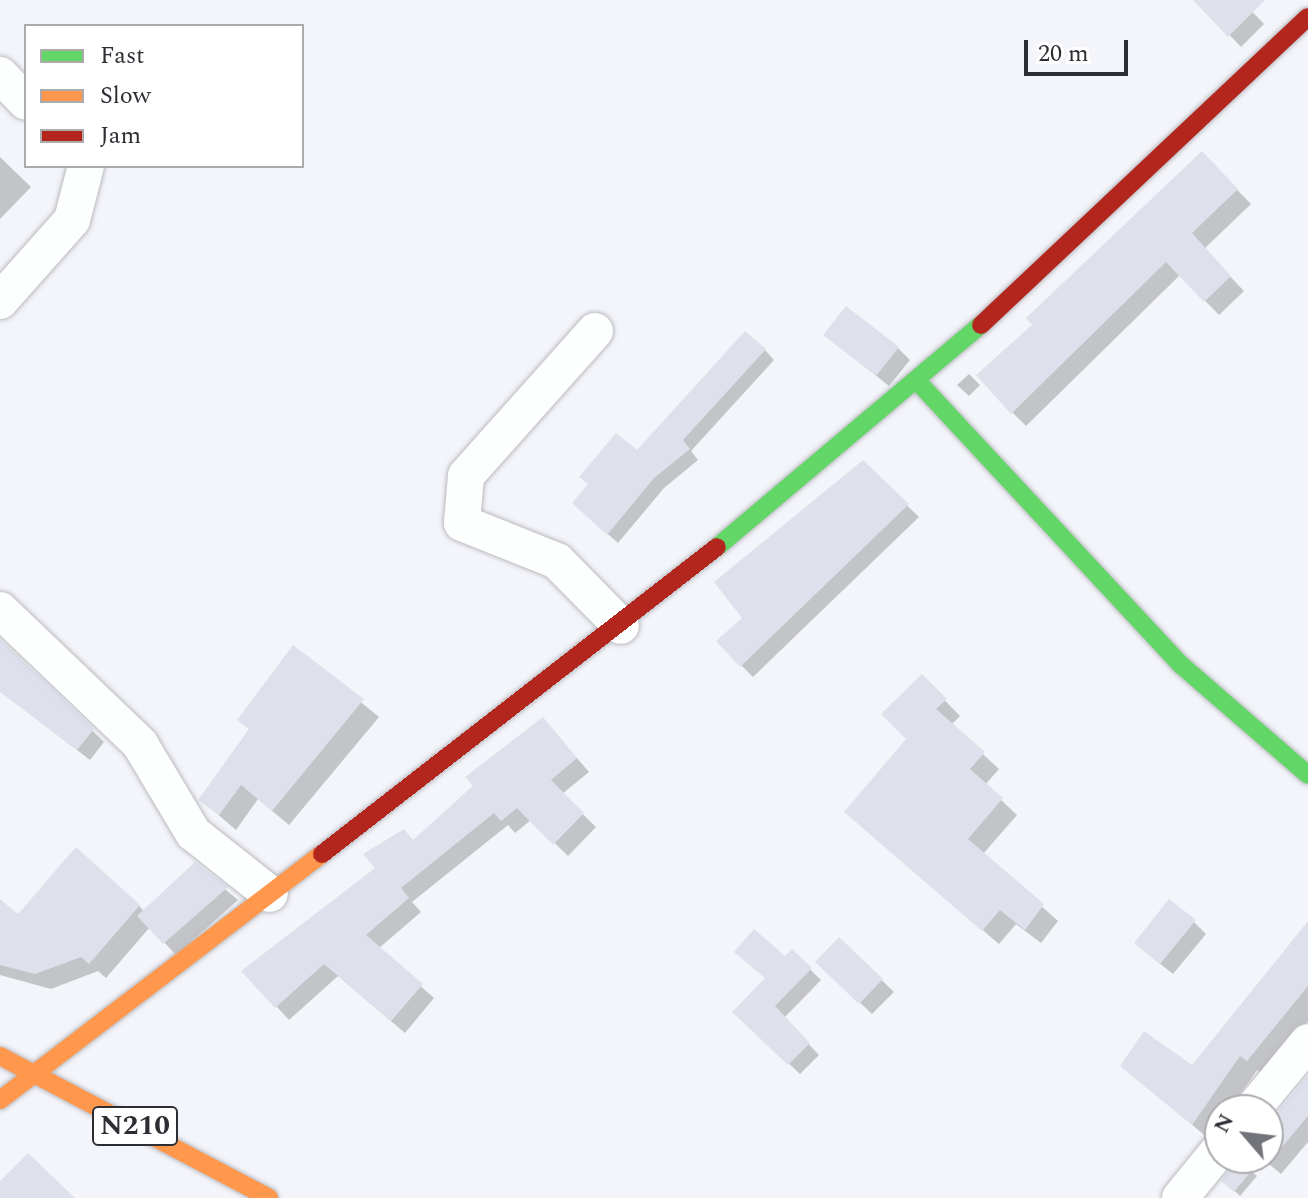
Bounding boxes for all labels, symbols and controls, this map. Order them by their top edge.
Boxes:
legend [24,24,304,168]
scale bar [1028,24,1132,74]
text: 20 m [1038,36,1089,72]
text: Fast [100,38,145,74]
text: Slow [100,78,151,114]
text: Jam [100,118,141,154]
north arrow [1204,1094,1284,1174]
road number: N210 [91,1102,179,1150]
text: N [1205,1108,1243,1139]

